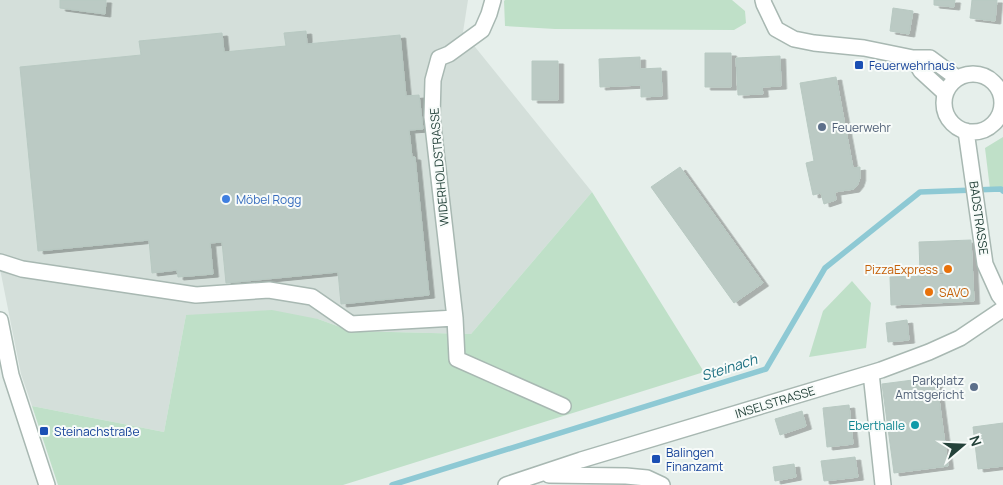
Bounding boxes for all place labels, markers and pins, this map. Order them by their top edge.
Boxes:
place label: Feuerwehrhaus [869,57,955,74]
marker: Feuerwehrhaus [853,59,865,71]
place label: Feuerwehr [832,119,891,136]
marker: Feuerwehr [816,121,828,133]
place label: Möbel Rogg [236,191,301,208]
marker: Möbel Rogg [220,193,232,205]
place label: PizzaExpress [865,261,938,278]
marker: PizzaExpress [942,263,954,275]
place label: SAVO [939,284,969,301]
marker: SAVO [923,286,935,298]
place label: Parkplatz Amtsgericht [895,372,964,403]
marker: Parkplatz Amtsgericht [968,381,980,393]
place label: Eberthalle [848,417,905,434]
marker: Eberthalle [909,419,921,431]
place label: Steinachstraße [54,423,139,440]
marker: Steinachstraße [38,425,50,437]
place label: Balingen Finanzamt [666,444,724,475]
marker: Balingen Finanzamt [650,453,662,465]

